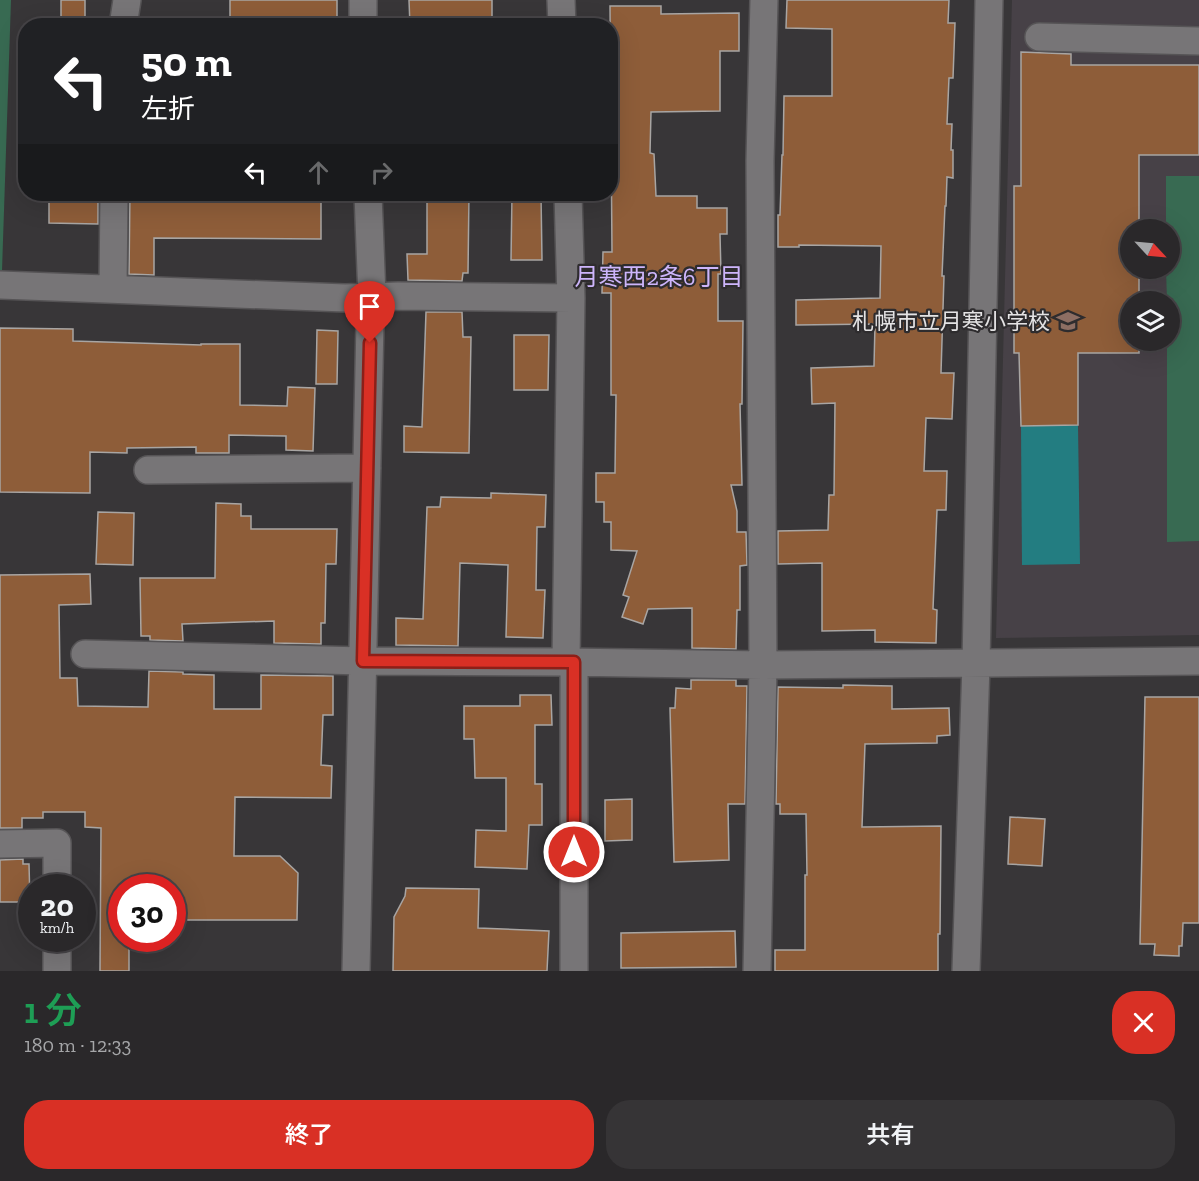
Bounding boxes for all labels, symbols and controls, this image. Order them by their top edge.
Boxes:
text: 50 m [141,36,232,87]
icon: left [42,42,120,120]
text: 左折 [141,93,195,125]
icon: left [239,156,272,189]
icon: ahead [302,156,335,189]
icon: right [365,156,398,189]
north arrow [1120,219,1180,279]
map controls [1120,219,1180,351]
district label: 月寒西2条6丁目 [574,262,744,291]
pin [344,281,395,343]
icon: arrive [353,290,386,323]
button: layers [1120,291,1180,351]
place label: 札幌市立月寒小学校 [852,308,1050,335]
school or university icon: 札幌市立月寒小学校 [1055,308,1081,334]
position arrow [542,820,606,884]
speed limit sign: 30 [108,874,186,952]
text: 20 [40,888,74,924]
text: km/h [40,919,74,937]
text: 1 分 [24,989,82,1032]
button: close [1112,991,1175,1054]
text: 180 m · 12:33 [24,1033,131,1057]
button: 終了 [24,1100,594,1169]
button: 共有 [606,1100,1175,1169]

